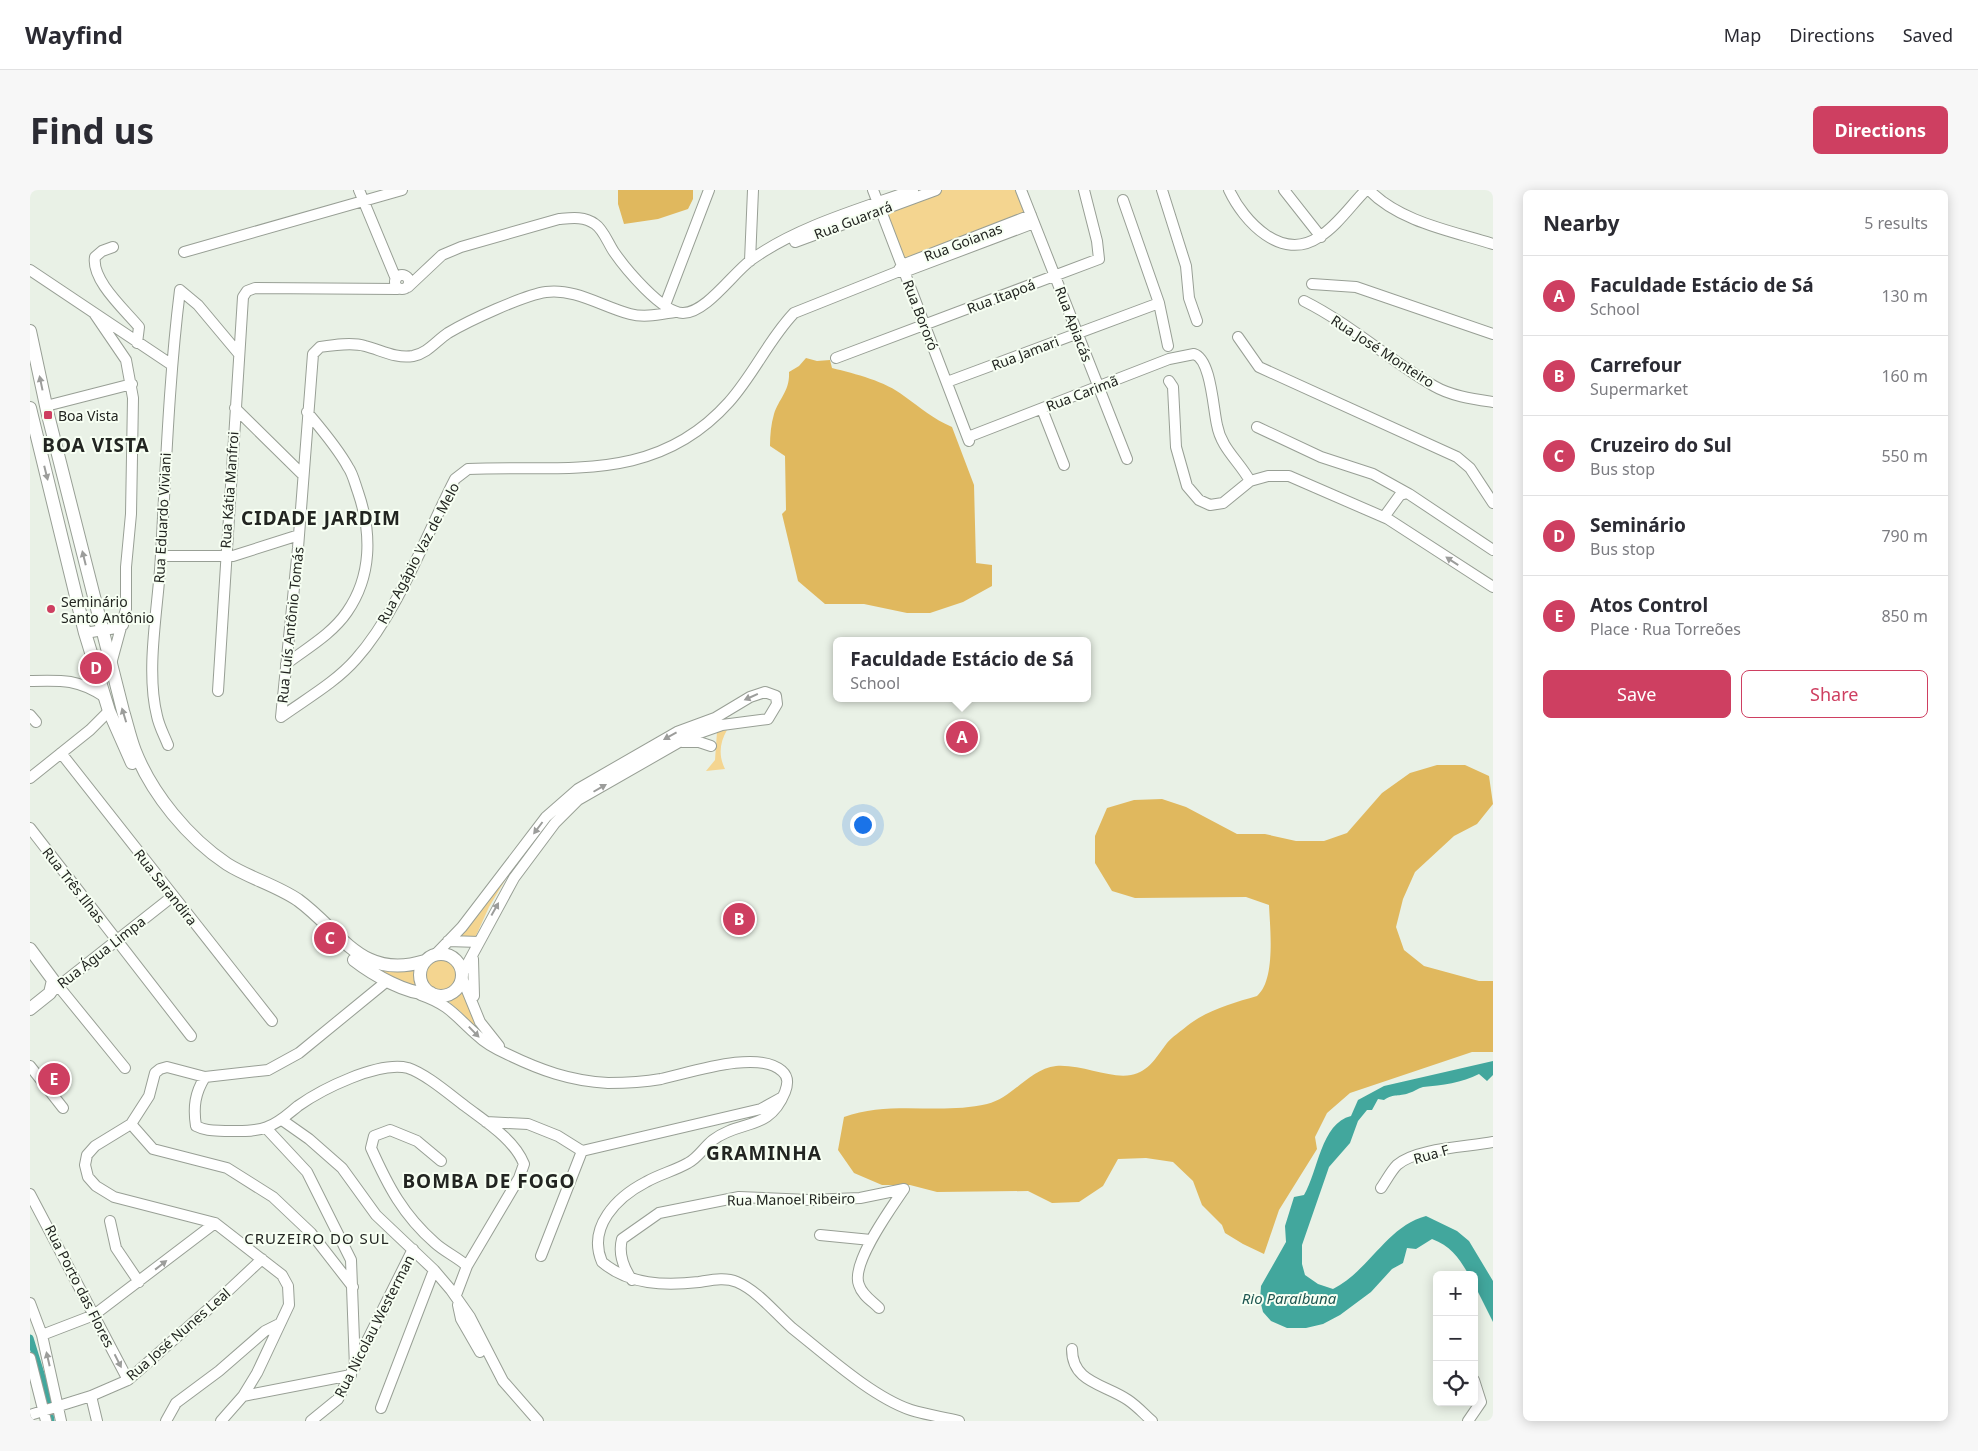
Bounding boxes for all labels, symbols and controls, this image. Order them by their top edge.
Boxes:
text: Wayfind [25,18,123,51]
text: Map [1724,23,1761,47]
text: Directions [1789,23,1875,47]
text: Saved [1903,23,1953,47]
button: Directions [1813,106,1948,154]
text: Find us [30,107,154,154]
street label: Rua Guarará [811,196,895,244]
text: Nearby [1543,209,1619,237]
text: 5 results [1864,212,1928,234]
street label: Rua Goianas [921,218,1005,266]
text: Faculdade Estácio de Sá [1590,272,1814,298]
street label: Rua Itapoá [964,274,1038,318]
street label: Rua Bororó [899,277,943,353]
street label: Rua Apiacás [1051,284,1097,365]
text: A [1553,285,1565,307]
text: 130 m [1881,285,1928,307]
text: School [1590,298,1640,320]
street label: Rua José Monteiro [1328,310,1438,392]
street label: Rua Jamari [989,331,1061,375]
text: Carrefour [1590,352,1682,378]
text: B [1554,365,1564,387]
text: 160 m [1881,365,1928,387]
street label: Rua Carimã [1043,371,1121,415]
one-way arrow [37,375,45,390]
text: Supermarket [1590,378,1688,400]
place label: Boa Vista [58,406,119,425]
marker: Boa Vista [42,409,54,421]
street label: Rua Kátia Manfroi [215,431,243,549]
district label: BOA VISTA [42,432,150,458]
text: Cruzeiro do Sul [1590,432,1732,458]
text: C [1554,445,1564,467]
text: 550 m [1881,445,1928,467]
street label: Rua Eduardo Viviani [149,452,175,584]
text: Bus stop [1590,458,1655,480]
one-way arrow [42,465,50,480]
street label: Rua Agápio Vaz de Melo [373,479,463,627]
district label: CIDADE JARDIM [241,505,401,531]
text: Seminário [1590,512,1686,538]
text: D [1553,525,1565,547]
text: 790 m [1881,525,1928,547]
text: Bus stop [1590,538,1655,560]
street label: Rua Luís Antônio Tomás [272,546,308,704]
one-way arrow [80,550,88,565]
one-way arrow [1445,556,1459,565]
place label: Seminário Santo Antônio [61,592,154,627]
text: Atos Control [1590,592,1708,618]
marker: Seminário Santo Antônio [45,603,57,615]
text: E [1555,605,1563,627]
text: 850 m [1881,605,1928,627]
text: Place · Rua Torreões [1590,618,1741,640]
popup [833,637,1091,702]
text: Faculdade Estácio de Sá [850,646,1074,672]
pin: D [80,649,112,687]
button: Save [1543,670,1731,718]
button: Share [1741,670,1928,718]
text: School [850,672,900,694]
one-way arrow [744,693,758,701]
one-way arrow [119,707,127,722]
pin: A [946,718,978,756]
one-way arrow [662,732,677,740]
one-way arrow [593,783,606,792]
your location [850,812,876,838]
one-way arrow [532,821,543,834]
street label: Rua Três Ilhas [38,843,110,927]
street label: Rua Sarandira [130,845,202,929]
pin: B [723,900,755,938]
one-way arrow [491,902,499,916]
street label: Rua Água Limpa [53,912,149,992]
pin: C [314,919,346,957]
one-way arrow [468,1026,480,1038]
pin: E [38,1060,70,1098]
district label: GRAMINHA [706,1140,822,1166]
street label: Rua F [1411,1140,1451,1168]
district label: BOMBA DE FOGO [402,1168,576,1194]
street label: Rua Manoel Ribeiro [727,1188,855,1210]
street label: Rua Porto das Flores [41,1222,119,1351]
district label: CRUZEIRO DO SUL [244,1228,390,1248]
street label: Rua Nicolau Westerman [330,1251,418,1401]
one-way arrow [155,1259,168,1270]
map controls [1433,1271,1478,1406]
button: + [1433,1271,1478,1316]
street label: Rua José Nunes Leal [122,1283,234,1385]
water label: Rio Paraibuna [1242,1288,1337,1308]
button: − [1433,1316,1478,1361]
one-way arrow [44,1352,52,1367]
one-way arrow [114,1353,122,1368]
button: locate [1433,1361,1478,1406]

